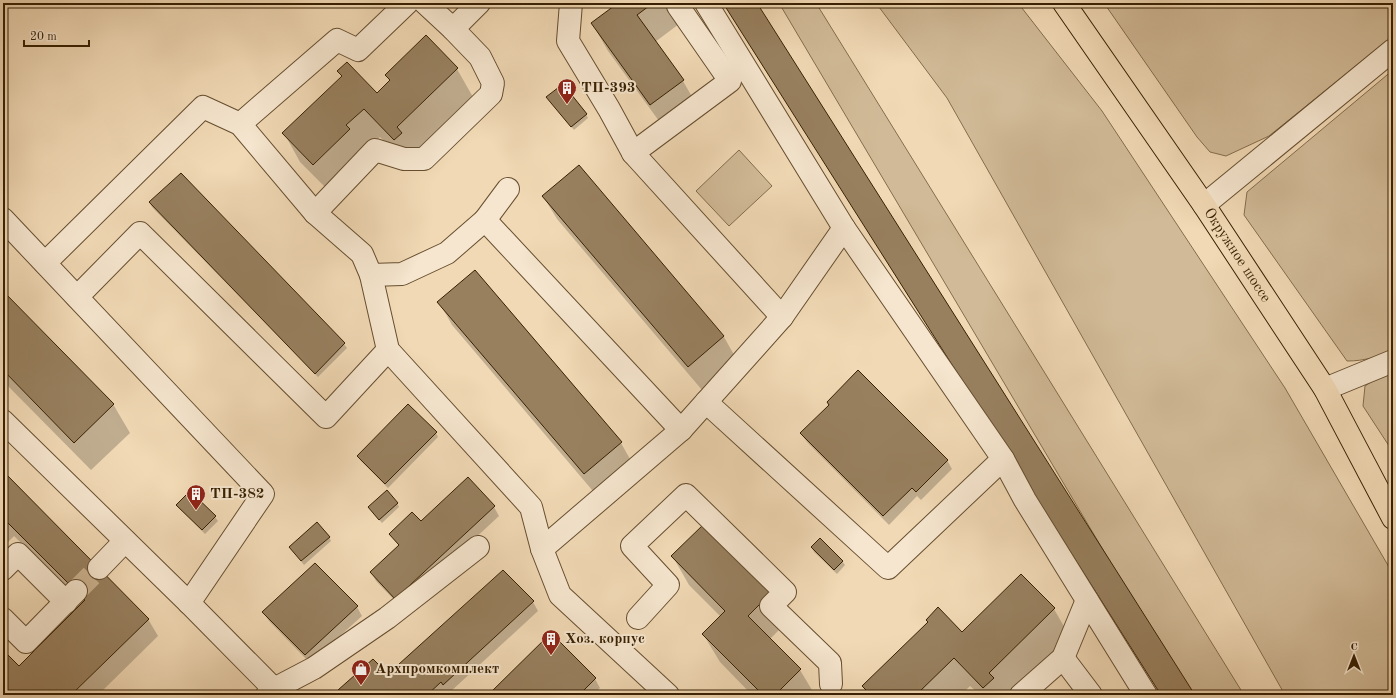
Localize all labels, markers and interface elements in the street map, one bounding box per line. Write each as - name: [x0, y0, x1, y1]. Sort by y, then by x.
- scale bar: [24, 22, 89, 48]
- text: 20 m: [30, 31, 57, 43]
- building icon: ТП-393: [556, 77, 578, 105]
- place label: ТП-393: [581, 81, 636, 96]
- street label: Окружное шоссе: [1201, 205, 1273, 305]
- building icon: ТП-382: [185, 483, 207, 511]
- place label: ТП-382: [210, 487, 265, 502]
- building icon: Хоз. корпус: [540, 628, 562, 656]
- place label: Хоз. корпус: [565, 632, 645, 647]
- north arrow: [1334, 636, 1374, 676]
- text: С: [1350, 642, 1358, 653]
- shop icon: Архпромкомплект: [350, 658, 372, 686]
- place label: Архпромкомплект: [375, 662, 499, 677]

